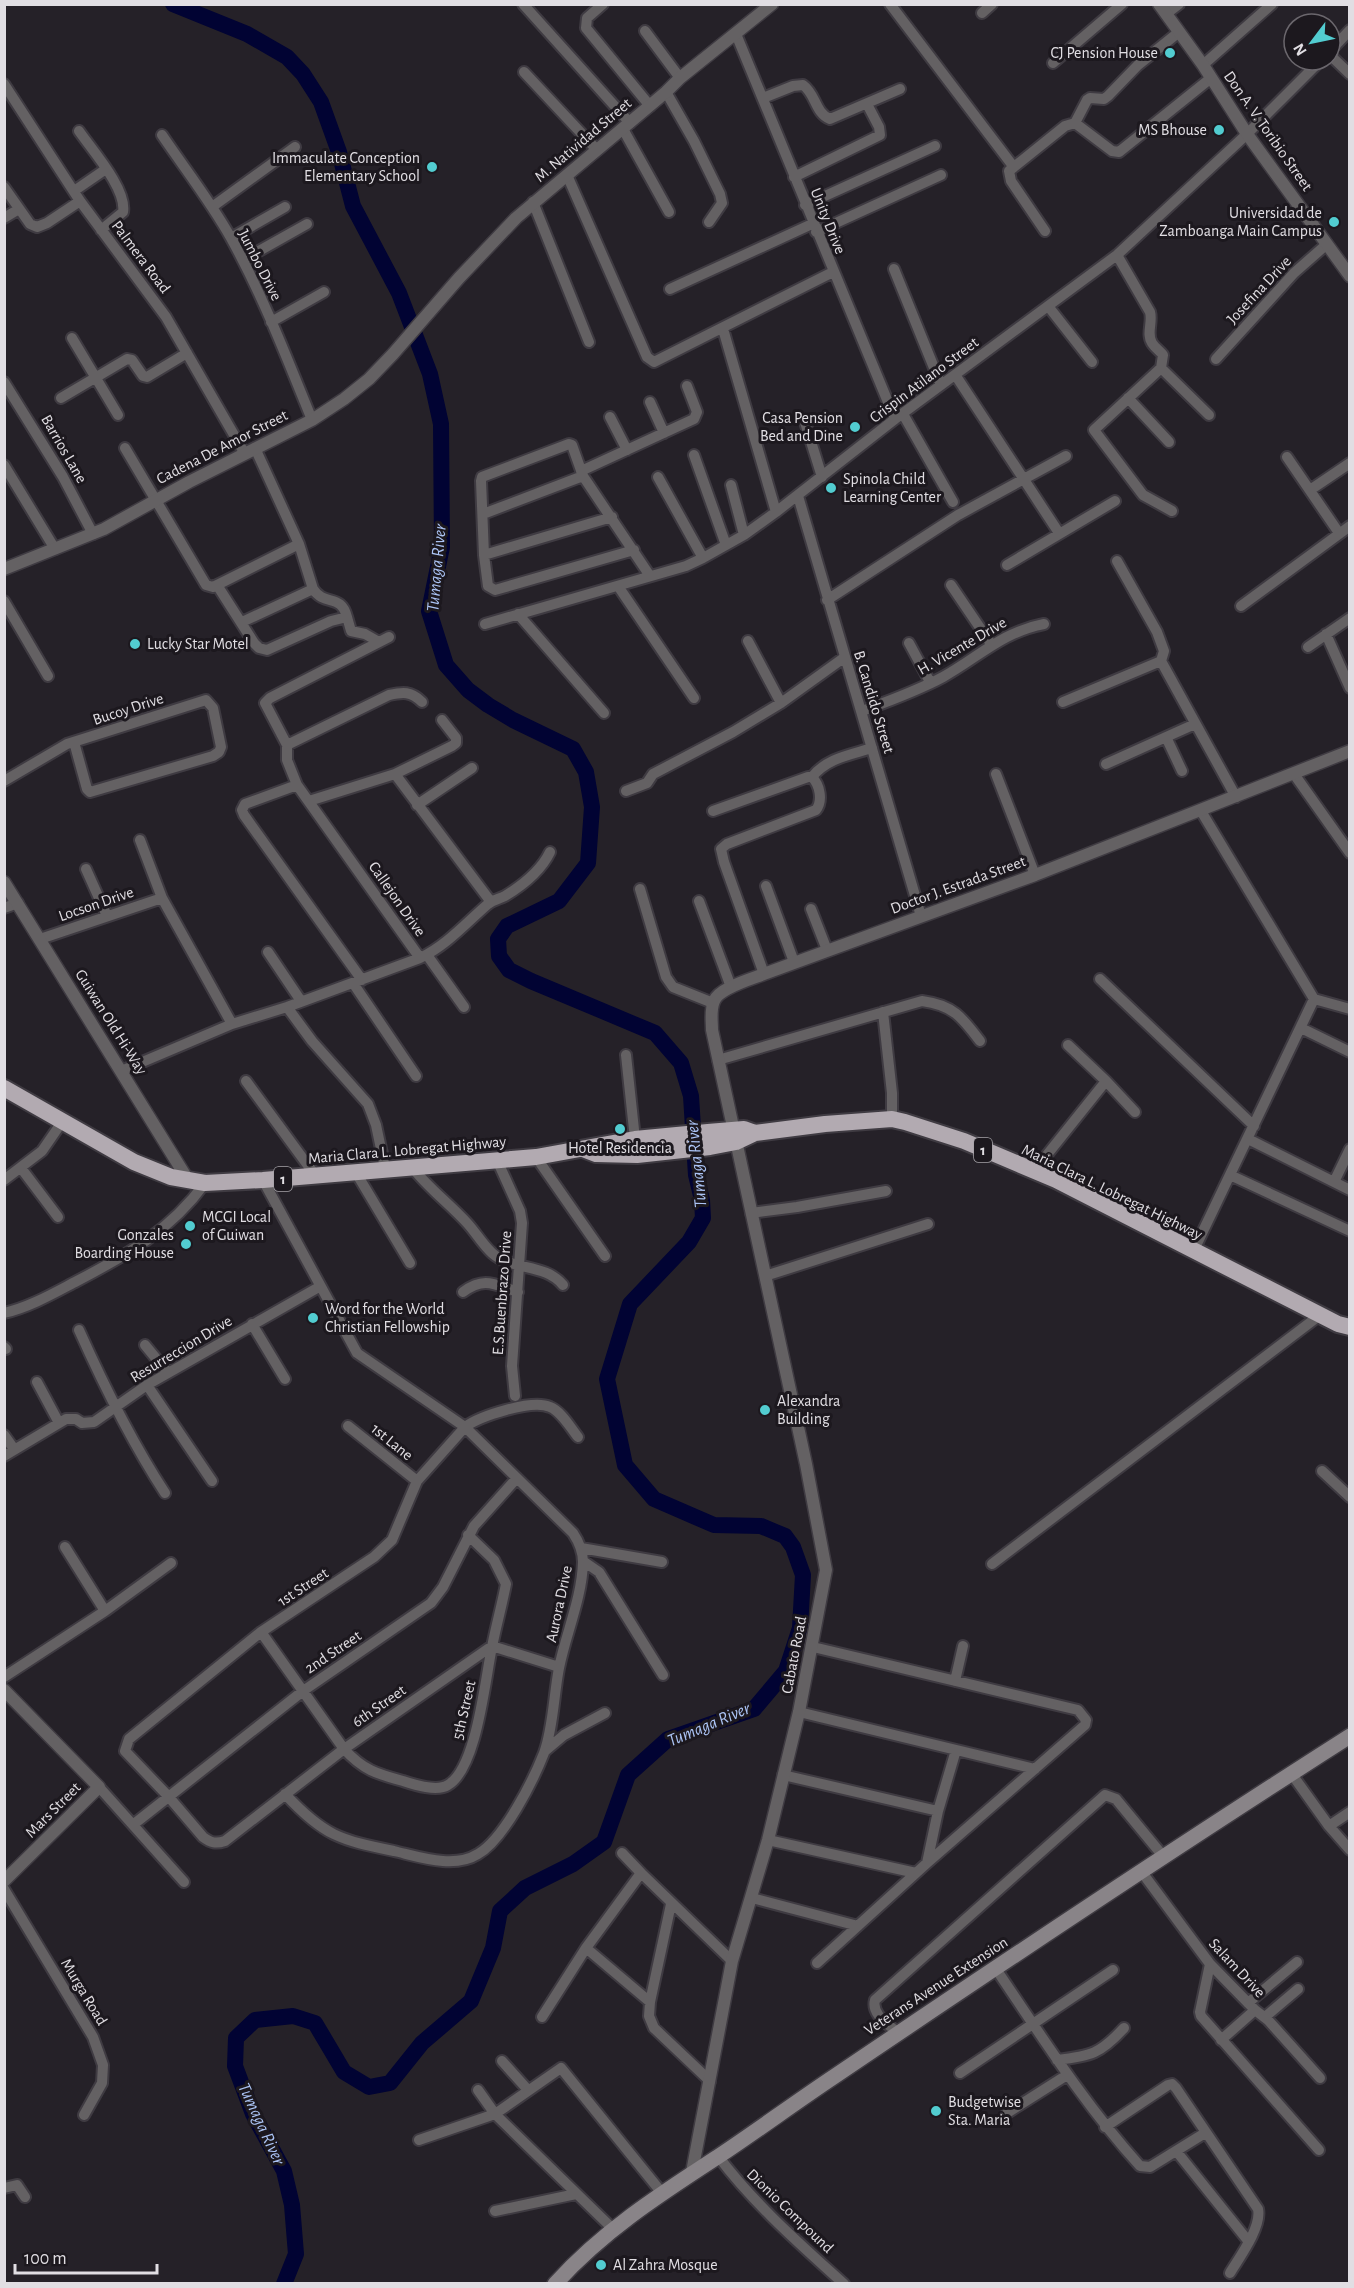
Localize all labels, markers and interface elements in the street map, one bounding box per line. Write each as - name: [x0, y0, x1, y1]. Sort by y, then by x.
- north arrow: [1282, 12, 1342, 72]
- text: N: [1290, 40, 1310, 58]
- place label: CJ Pension House: [1050, 45, 1158, 61]
- marker: CJ Pension House: [1163, 46, 1177, 60]
- street label: Don A. V. Toribio Street: [1221, 68, 1315, 194]
- street label: M. Natividad Street: [532, 95, 634, 185]
- place label: MS Bhouse: [1138, 122, 1207, 138]
- marker: MS Bhouse: [1212, 123, 1226, 137]
- place label: Immaculate Conception Elementary School: [272, 150, 420, 185]
- marker: Immaculate Conception Elementary School: [425, 160, 439, 174]
- street label: Unity Drive: [807, 186, 848, 257]
- place label: Universidad de Zamboanga Main Campus: [1159, 205, 1322, 239]
- marker: Universidad de Zamboanga Main Campus: [1327, 215, 1341, 229]
- street label: Palmera Road: [109, 218, 173, 296]
- street label: Jumbo Drive: [235, 227, 285, 303]
- street label: Josefina Drive: [1224, 253, 1294, 327]
- street label: Crispin Atilano Street: [867, 334, 981, 426]
- street label: Cadena De Amor Street: [154, 407, 290, 487]
- place label: Casa Pension Bed and Dine: [760, 410, 843, 444]
- street label: Barrios Lane: [38, 412, 90, 486]
- marker: Casa Pension Bed and Dine: [848, 420, 862, 434]
- place label: Spinola Child Learning Center: [843, 471, 942, 505]
- marker: Spinola Child Learning Center: [824, 481, 838, 495]
- water label: Tumaga River: [424, 522, 450, 613]
- street label: H. Vicente Drive: [915, 614, 1009, 678]
- place label: Lucky Star Motel: [147, 636, 249, 653]
- marker: Lucky Star Motel: [128, 637, 142, 651]
- street label: B. Candido Street: [851, 649, 897, 755]
- street label: Bucoy Drive: [91, 690, 166, 729]
- street label: Doctor J. Estrada Street: [888, 853, 1028, 917]
- street label: Callejon Drive: [365, 859, 429, 940]
- street label: Locson Drive: [56, 884, 136, 924]
- street label: Guiwan Old Hi-Way: [71, 967, 150, 1078]
- water label: Tumaga River: [683, 1118, 711, 1209]
- marker: Hotel Residencia: [613, 1122, 627, 1136]
- street label: Maria Clara L. Lobregat Highway: [307, 1133, 507, 1168]
- road number: 1: [974, 1138, 992, 1162]
- place label: Hotel Residencia: [568, 1140, 672, 1156]
- street label: Maria Clara L. Lobregat Highway: [1019, 1141, 1205, 1244]
- road number: 1: [274, 1167, 292, 1191]
- place label: MCGI Local of Guiwan: [202, 1209, 271, 1243]
- marker: MCGI Local of Guiwan: [183, 1219, 197, 1233]
- place label: Gonzales Boarding House: [75, 1227, 174, 1261]
- street label: E.S.Buenbrazo Drive: [490, 1230, 514, 1356]
- marker: Gonzales Boarding House: [179, 1237, 193, 1251]
- place label: Word for the World Christian Fellowship: [325, 1301, 450, 1335]
- marker: Word for the World Christian Fellowship: [306, 1311, 320, 1325]
- street label: Resurreccion Drive: [127, 1312, 235, 1386]
- place label: Alexandra Building: [777, 1393, 840, 1427]
- marker: Alexandra Building: [758, 1403, 772, 1417]
- street label: 1st Lane: [368, 1420, 416, 1464]
- street label: Aurora Drive: [543, 1564, 575, 1644]
- street label: 1st Street: [275, 1565, 331, 1609]
- street label: Cabato Road: [779, 1615, 809, 1695]
- street label: 2nd Street: [302, 1627, 364, 1677]
- street label: 5th Street: [449, 1679, 479, 1741]
- street label: 6th Street: [349, 1682, 409, 1730]
- water label: Tumaga River: [665, 1699, 754, 1750]
- street label: Mars Street: [22, 1779, 84, 1841]
- street label: Veterans Avenue Extension: [862, 1934, 1010, 2038]
- street label: Salam Drive: [1206, 1935, 1268, 2001]
- street label: Murga Road: [58, 1956, 110, 2028]
- water label: Tumaga River: [234, 2080, 288, 2169]
- place label: Budgetwise Sta. Maria: [948, 2094, 1021, 2128]
- marker: Budgetwise Sta. Maria: [929, 2104, 943, 2118]
- street label: Dionio Compound: [744, 2166, 836, 2256]
- scale bar: [15, 2237, 158, 2275]
- text: 100 m: [24, 2250, 67, 2268]
- place label: Al Zahra Mosque: [613, 2257, 718, 2273]
- marker: Al Zahra Mosque: [594, 2258, 608, 2272]

